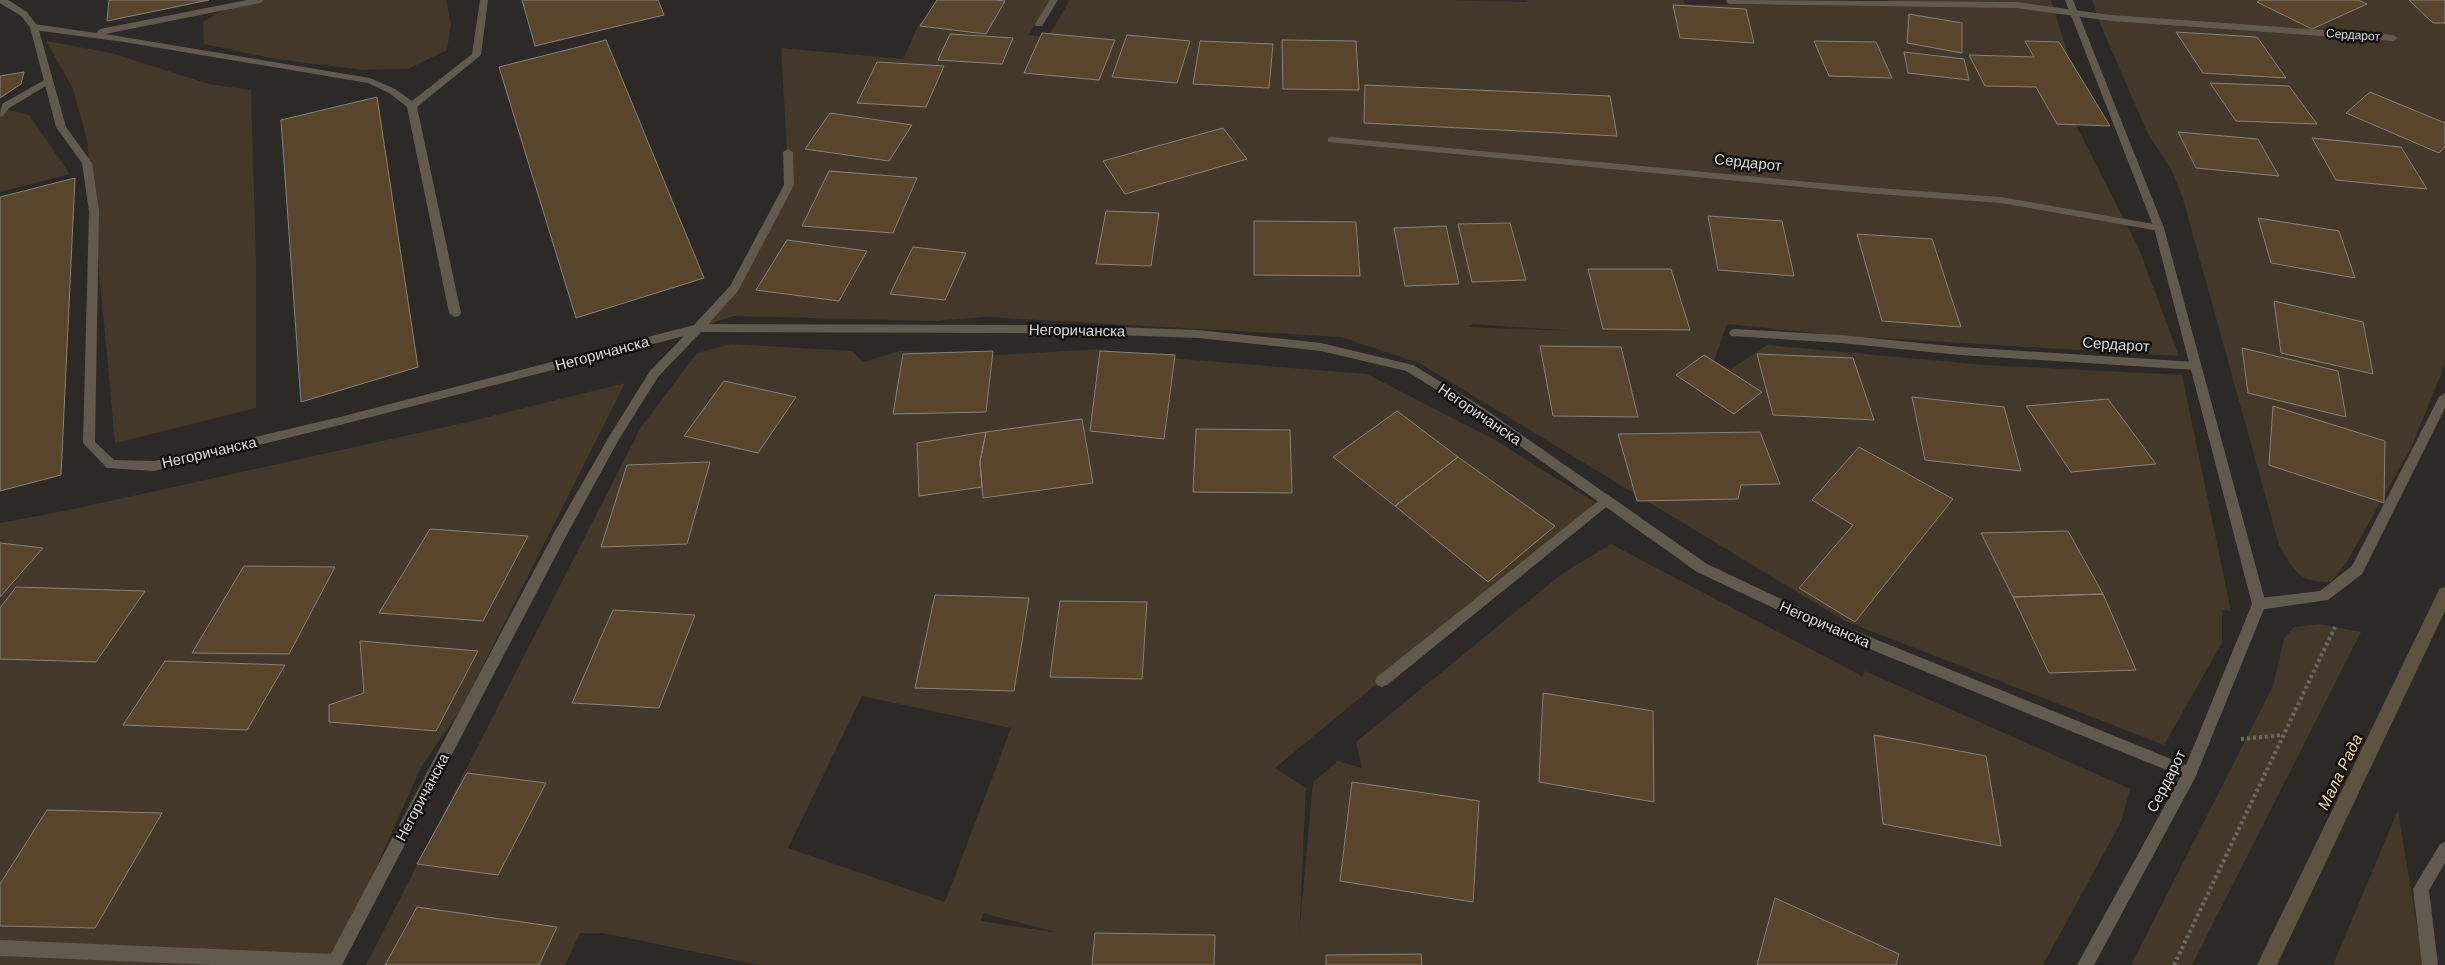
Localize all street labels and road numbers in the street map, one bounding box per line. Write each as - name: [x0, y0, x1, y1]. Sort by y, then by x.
- street label: Сердарот: [2326, 26, 2381, 44]
- street label: Сердарот: [1714, 150, 1783, 174]
- street label: Негоричанска: [1029, 321, 1126, 339]
- street label: Негоричанска: [553, 332, 651, 374]
- street label: Сердарот: [2082, 333, 2150, 355]
- street label: Негоричанска: [1435, 380, 1525, 448]
- street label: Негоричанска: [160, 433, 259, 471]
- street label: Негоричанска: [1777, 597, 1873, 651]
- street label: Сердарот: [2143, 747, 2189, 815]
- street label: Негоричанска: [392, 750, 452, 844]

